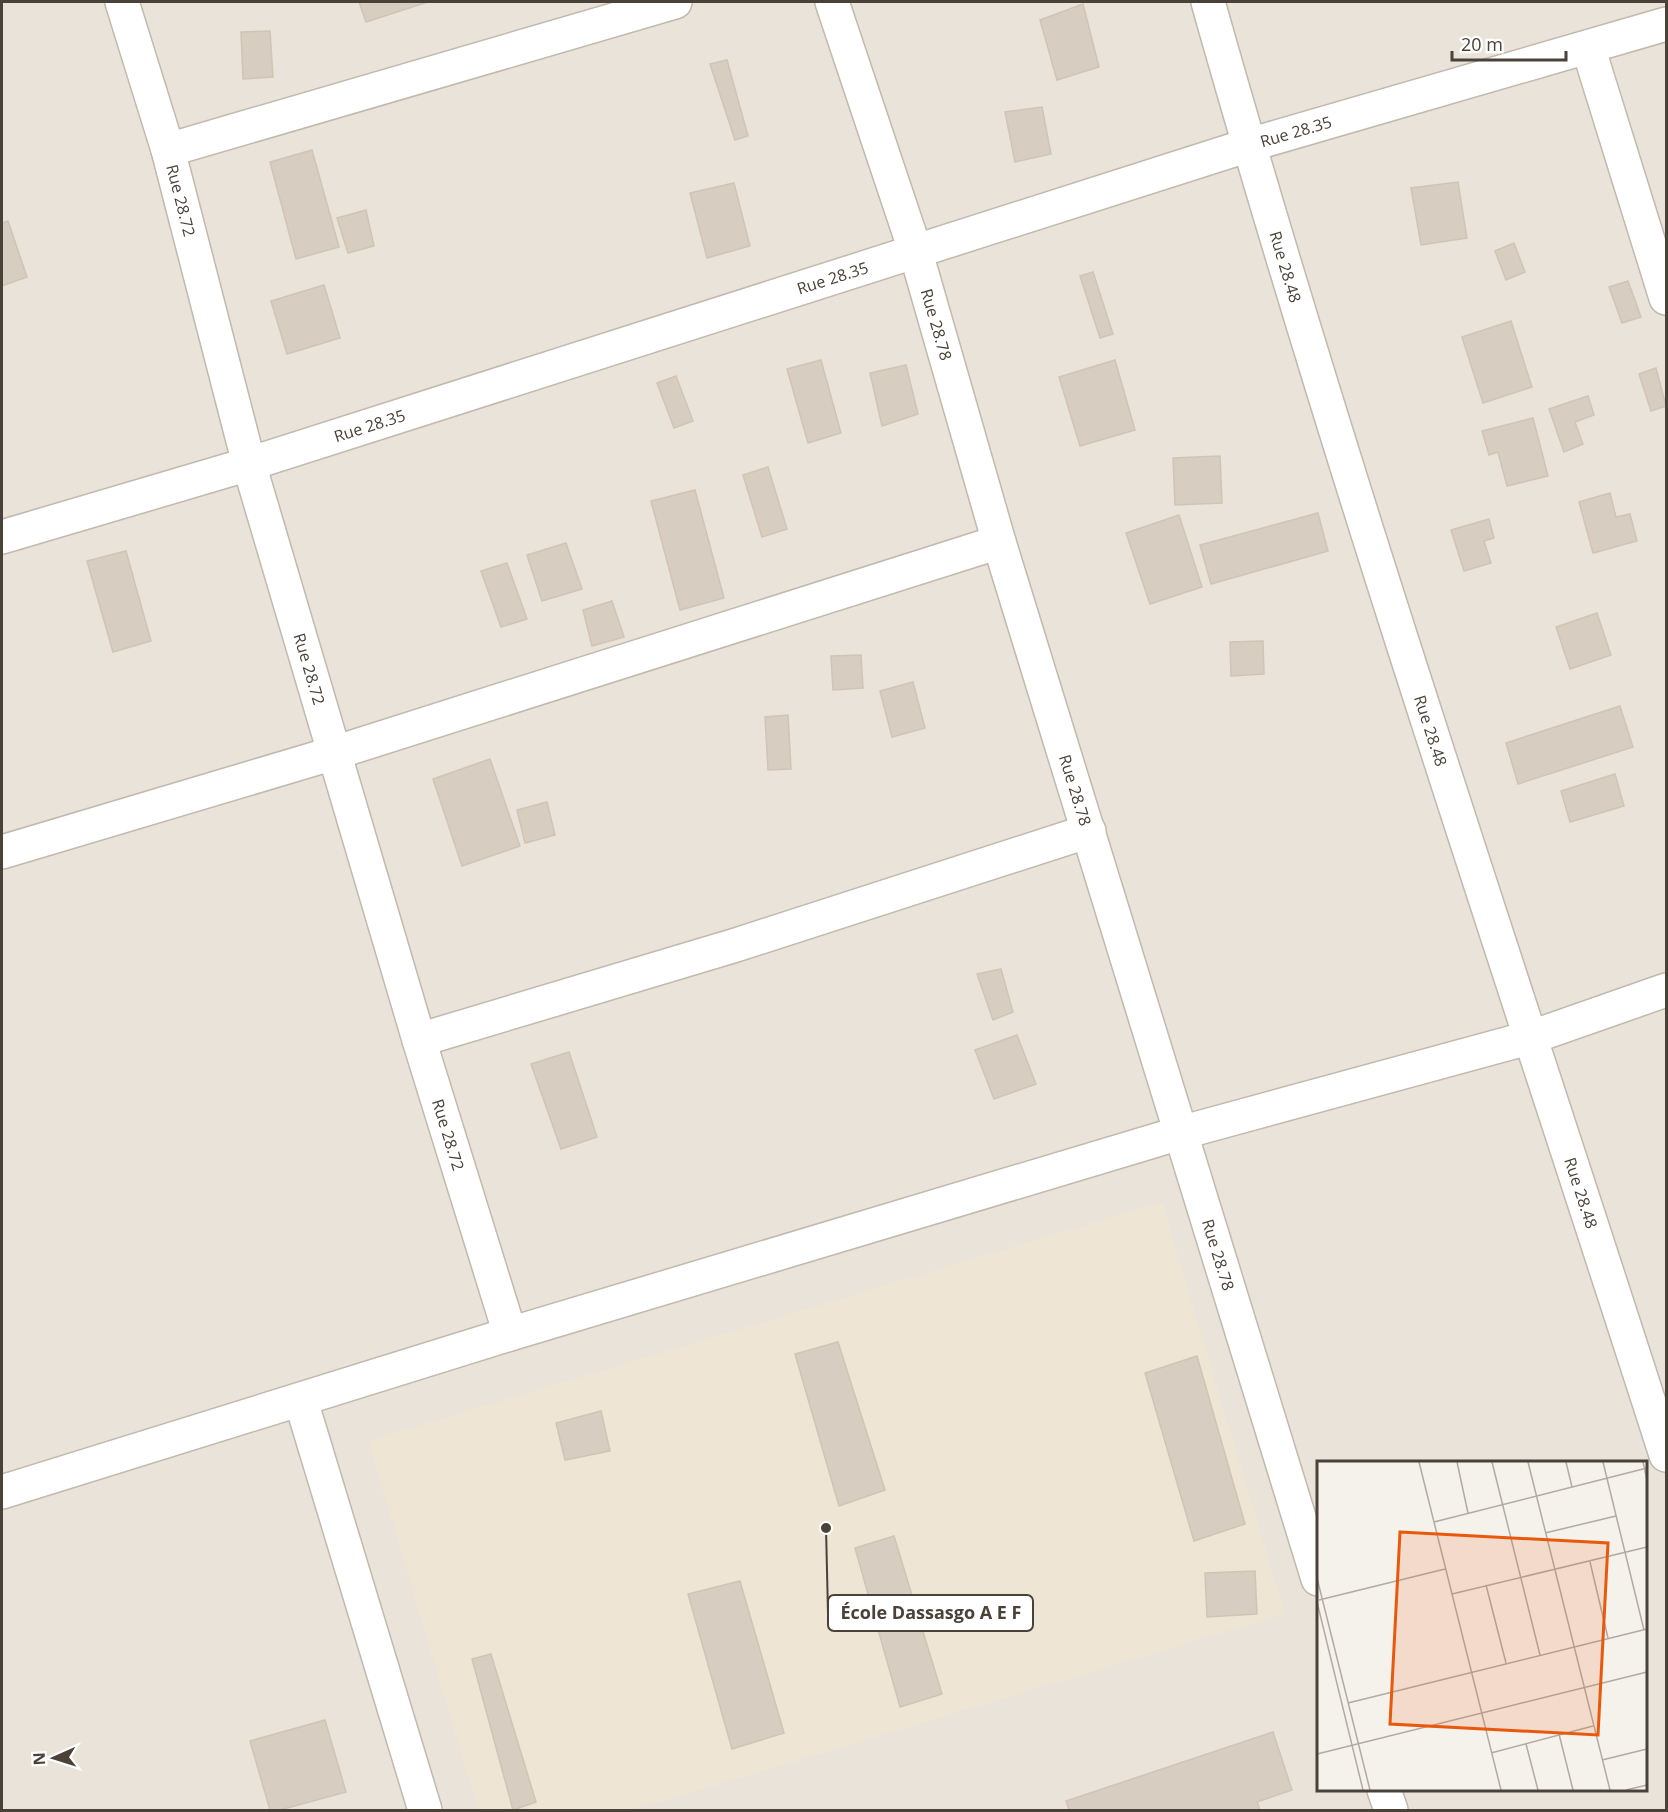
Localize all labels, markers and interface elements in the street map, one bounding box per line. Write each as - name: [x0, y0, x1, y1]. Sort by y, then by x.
- scale bar: [1452, 24, 1566, 62]
- text: 20 m: [1461, 32, 1503, 56]
- street label: Rue 28.35: [1257, 111, 1334, 152]
- street label: Rue 28.72: [161, 162, 201, 239]
- street label: Rue 28.48: [1264, 228, 1307, 305]
- street label: Rue 28.35: [794, 256, 871, 300]
- street label: Rue 28.78: [916, 286, 957, 363]
- street label: Rue 28.35: [331, 404, 408, 447]
- street label: Rue 28.72: [289, 631, 330, 707]
- street label: Rue 28.48: [1409, 692, 1452, 769]
- street label: Rue 28.78: [1054, 752, 1097, 829]
- street label: Rue 28.72: [427, 1096, 470, 1173]
- street label: Rue 28.48: [1559, 1154, 1603, 1231]
- street label: Rue 28.78: [1197, 1216, 1240, 1293]
- inset map: [1317, 1461, 1647, 1791]
- callout: École Dassasgo A E F: [828, 1595, 1033, 1631]
- text: École Dassasgo A E F: [841, 1600, 1021, 1624]
- north arrow: [24, 1728, 84, 1788]
- text: N: [28, 1752, 50, 1766]

